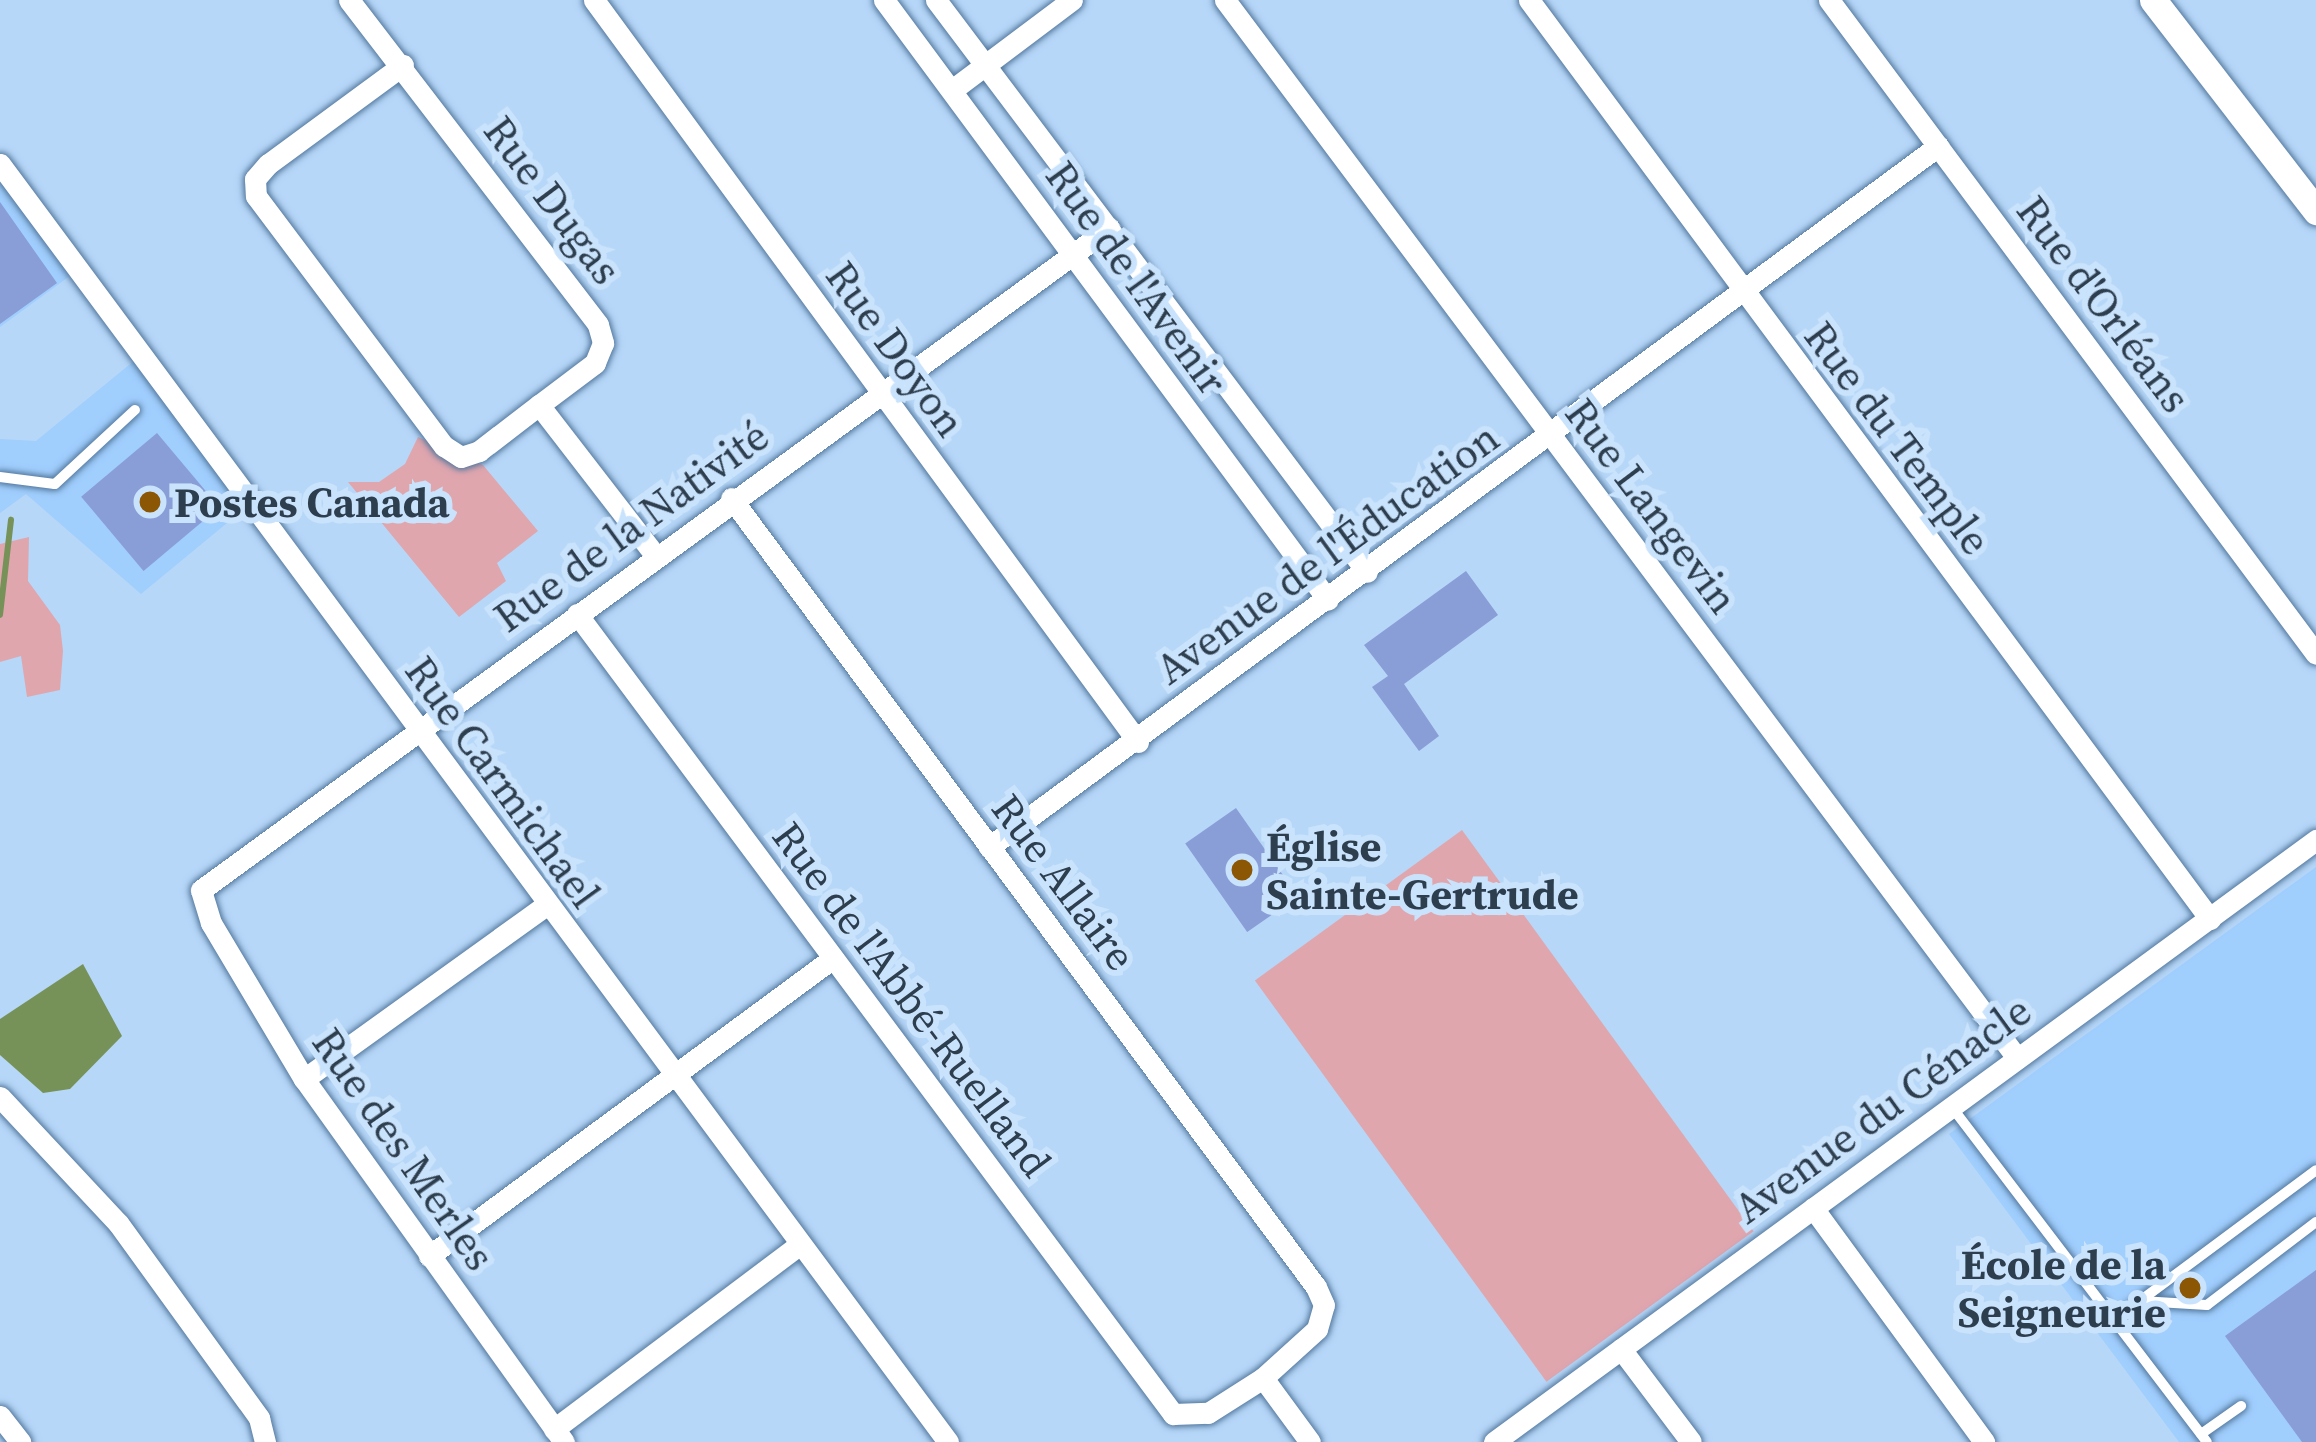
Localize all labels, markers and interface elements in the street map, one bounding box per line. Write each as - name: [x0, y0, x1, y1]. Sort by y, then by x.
- street label: Rue Dugas: [474, 106, 632, 294]
- street label: Rue de l'Avenir: [1036, 152, 1238, 404]
- street label: Rue d'Orléans: [2007, 186, 2201, 422]
- street label: Rue Doyon: [816, 252, 976, 446]
- street label: Rue du Temple: [1794, 311, 2002, 565]
- street label: Rue Langevin: [1555, 389, 1749, 623]
- street label: Rue de la Nativité: [484, 410, 778, 642]
- street label: Avenue de l'Éducation: [1146, 412, 1508, 694]
- place label: Postes Canada: [174, 477, 450, 527]
- marker: Postes Canada: [137, 489, 163, 515]
- street label: Rue Carmichael: [395, 647, 611, 917]
- street label: Rue Allaire: [981, 784, 1147, 980]
- street label: Rue de l'Abbé-Ruelland: [762, 812, 1062, 1186]
- place label: Église Sainte-Gertrude: [1266, 821, 1579, 920]
- marker: Église Sainte-Gertrude: [1229, 857, 1255, 883]
- street label: Avenue du Cénacle: [1724, 985, 2040, 1233]
- street label: Rue des Merles: [302, 1018, 506, 1280]
- place label: École de la Seigneurie: [1957, 1239, 2166, 1338]
- marker: École de la Seigneurie: [2177, 1275, 2203, 1301]

